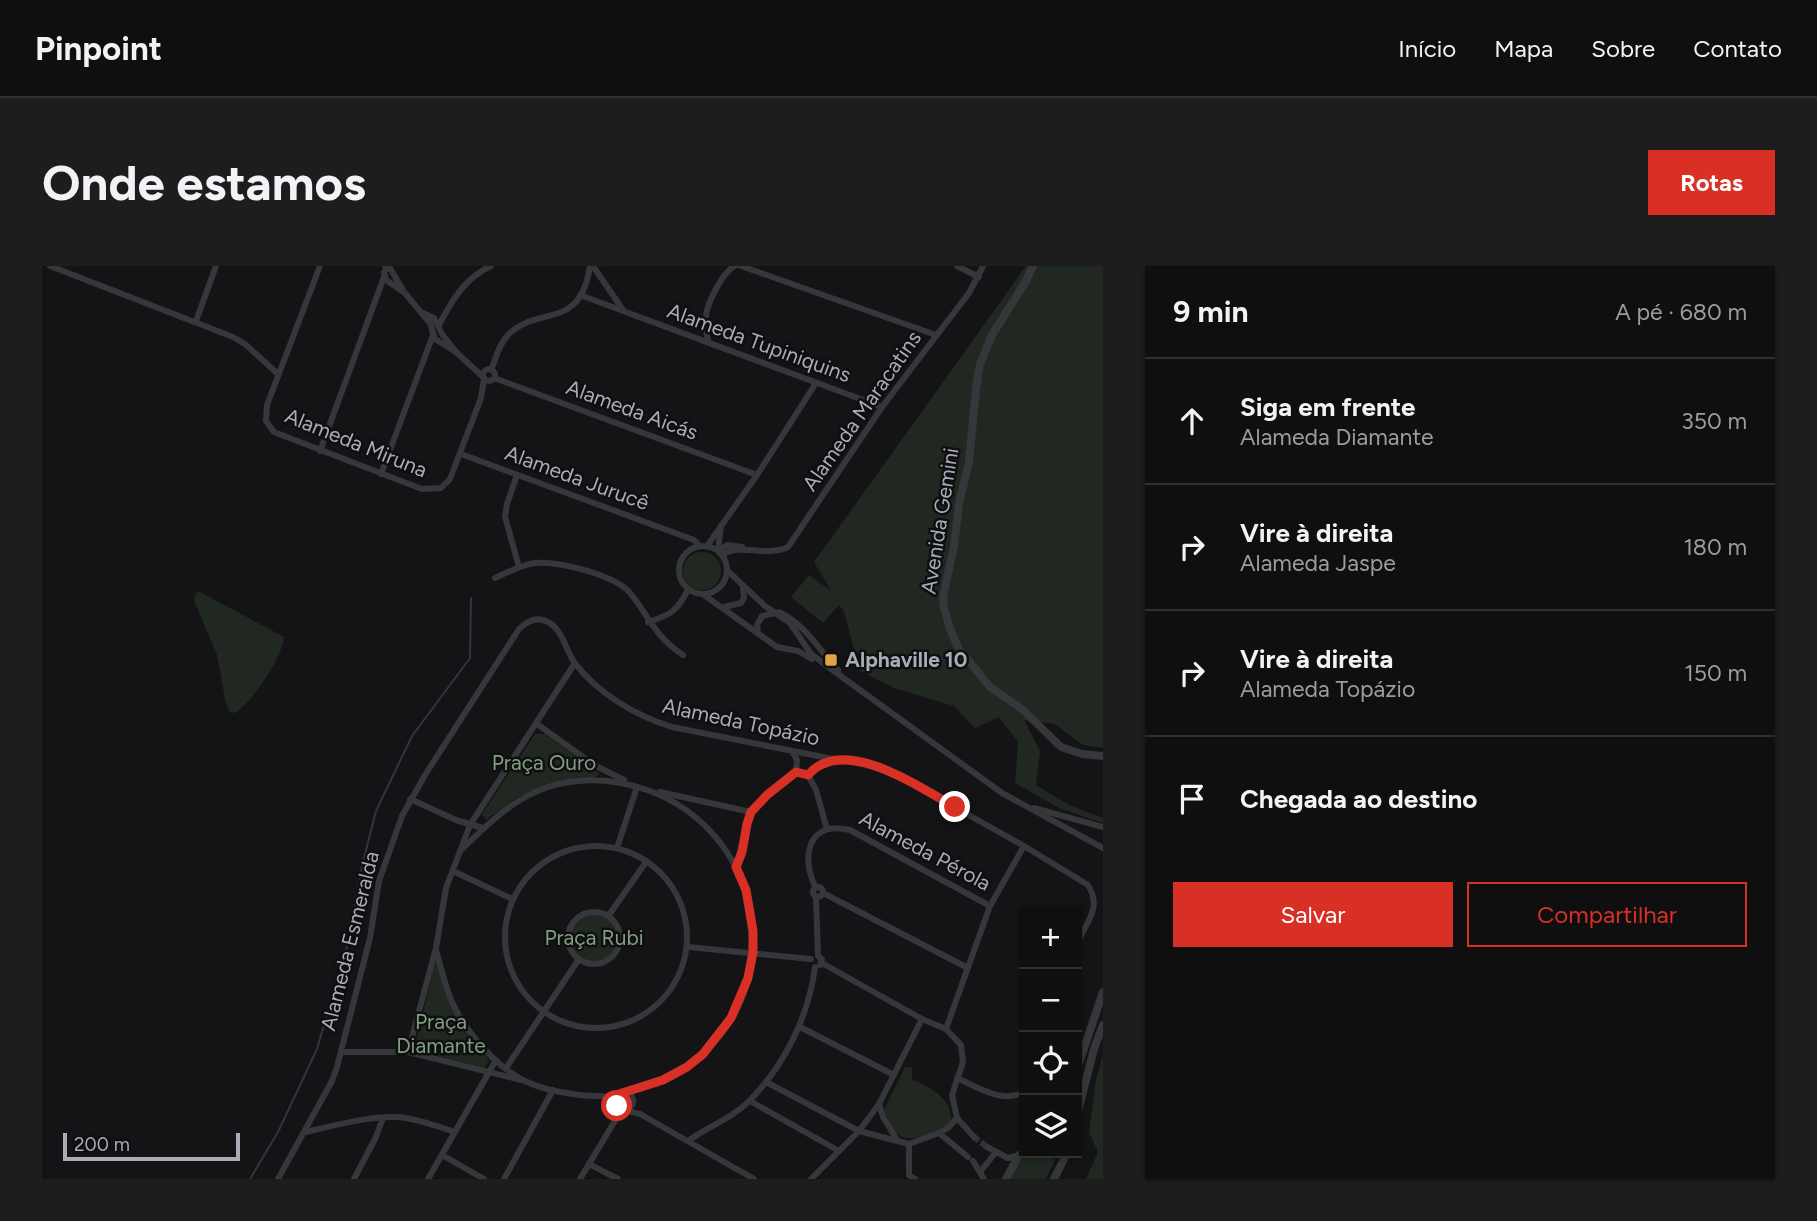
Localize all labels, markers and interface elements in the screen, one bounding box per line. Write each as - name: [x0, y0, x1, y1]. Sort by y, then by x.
- text: Pinpoint: [35, 29, 162, 68]
- text: Início: [1398, 34, 1456, 63]
- text: Mapa: [1494, 34, 1553, 63]
- text: Sobre: [1591, 34, 1655, 63]
- text: Contato: [1693, 34, 1782, 63]
- button: Rotas: [1648, 150, 1775, 215]
- text: Onde estamos: [42, 153, 366, 212]
- text: 9 min: [1173, 293, 1249, 330]
- street label: Alameda Tupiniquins: [664, 298, 854, 387]
- text: A pé · 680 m: [1615, 298, 1747, 326]
- street label: Alameda Maracatins: [797, 326, 926, 496]
- street label: Alameda Aicás: [563, 374, 701, 445]
- text: Siga em frente: [1240, 391, 1415, 423]
- icon: ahead: [1173, 402, 1211, 440]
- street label: Alameda Miruna: [282, 403, 431, 482]
- text: 350 m: [1681, 407, 1747, 435]
- text: Alameda Diamante: [1240, 423, 1434, 451]
- street label: Alameda Jurucê: [502, 440, 653, 515]
- street label: Avenida Gemini: [916, 446, 963, 596]
- text: Vire à direita: [1240, 517, 1393, 549]
- icon: right: [1173, 528, 1211, 566]
- text: 180 m: [1683, 533, 1747, 561]
- text: Alameda Jaspe: [1240, 549, 1396, 577]
- text: Vire à direita: [1240, 643, 1393, 675]
- place label: Alphaville 10: [845, 647, 967, 672]
- marker: Alphaville 10: [823, 652, 839, 668]
- icon: right: [1173, 654, 1211, 692]
- text: 150 m: [1684, 659, 1747, 687]
- text: Alameda Topázio: [1240, 675, 1415, 703]
- street label: Alameda Topázio: [660, 693, 822, 750]
- park label: Praça Ouro: [492, 750, 596, 775]
- icon: arrive: [1173, 780, 1211, 818]
- text: Chegada ao destino: [1240, 783, 1477, 815]
- route end: [939, 791, 970, 822]
- street label: Alameda Pérola: [855, 805, 995, 896]
- street label: Alameda Esmeralda: [315, 849, 384, 1033]
- button: Salvar: [1173, 882, 1453, 947]
- button: Compartilhar: [1467, 882, 1747, 947]
- map controls: [1019, 906, 1082, 1158]
- button: +: [1019, 906, 1082, 969]
- park label: Praça Rubi: [544, 925, 644, 950]
- button: −: [1019, 969, 1082, 1032]
- park label: Praça Diamante: [396, 1009, 486, 1058]
- button: locate: [1019, 1032, 1082, 1095]
- route start: [601, 1090, 632, 1121]
- button: layers: [1019, 1095, 1082, 1158]
- scale bar: [63, 1130, 240, 1162]
- text: 200 m: [74, 1133, 130, 1156]

